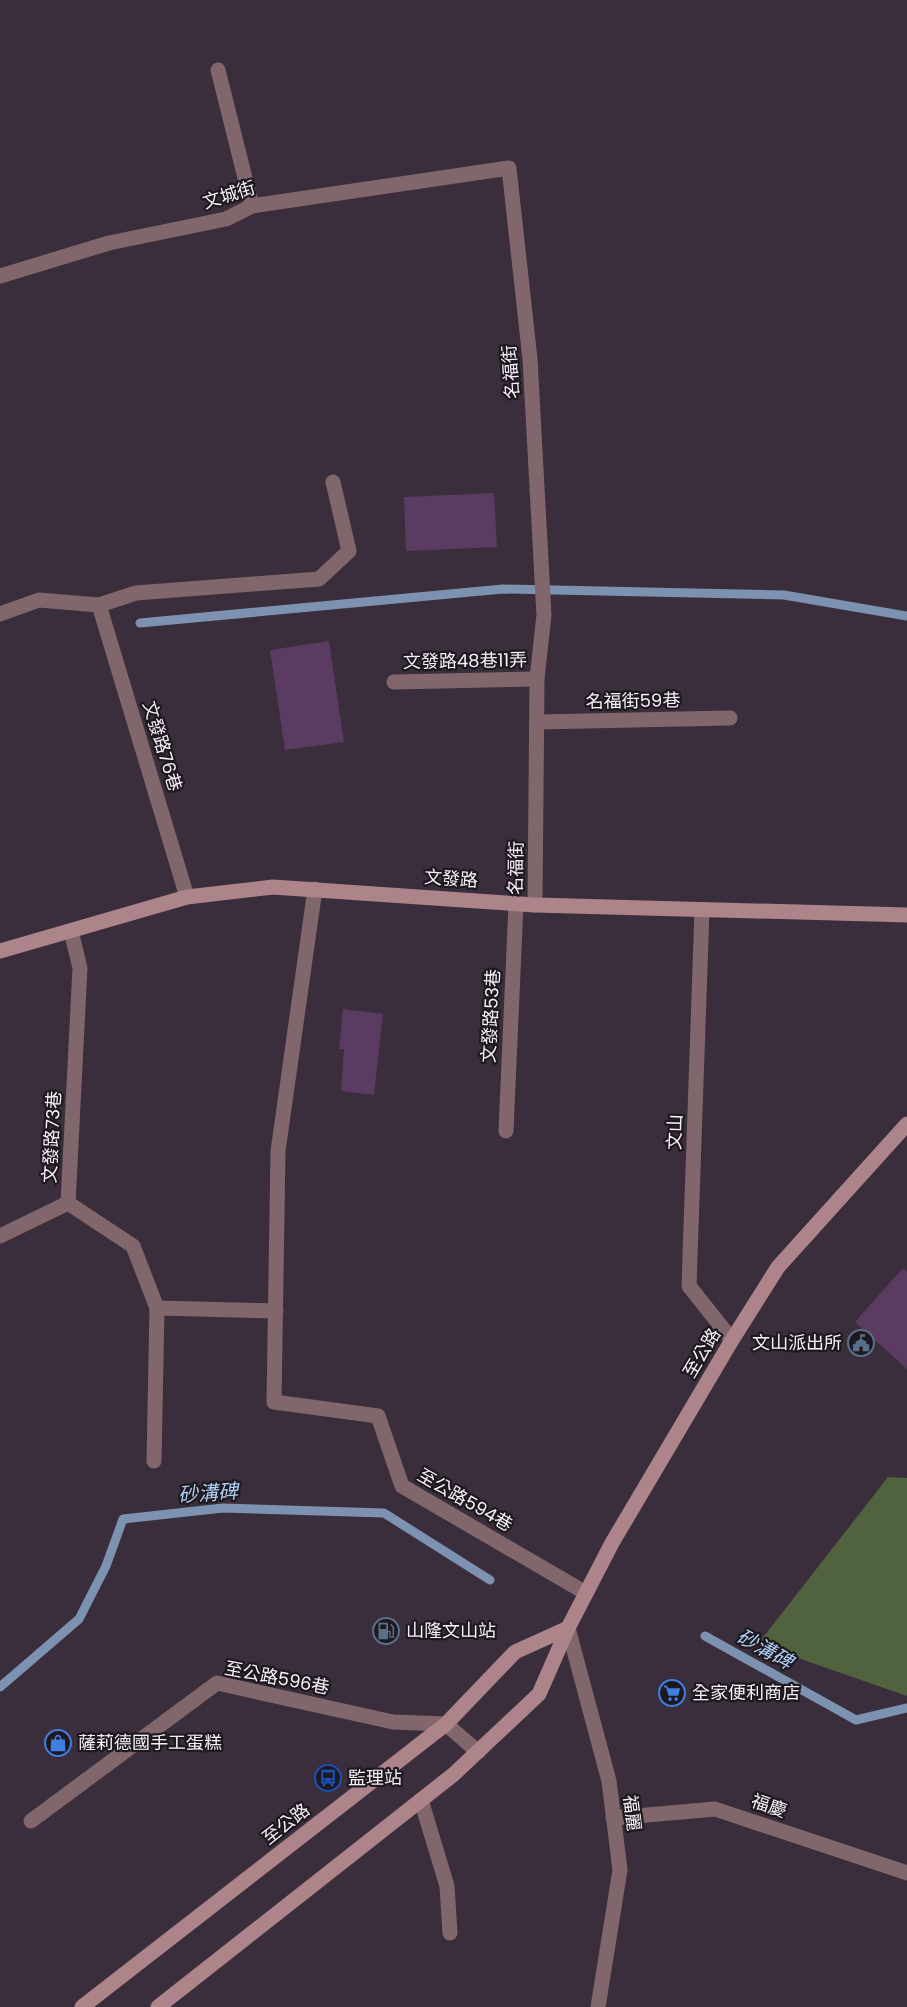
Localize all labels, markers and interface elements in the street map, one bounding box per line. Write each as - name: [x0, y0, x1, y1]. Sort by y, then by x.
- street label: 文城街: [199, 175, 258, 214]
- street label: 名福街: [496, 344, 525, 400]
- street label: 文發路48巷11弄: [403, 647, 527, 674]
- street label: 名福街59巷: [585, 687, 681, 714]
- street label: 文發路76巷: [137, 698, 188, 794]
- street label: 名福街: [503, 841, 528, 895]
- street label: 文發路: [423, 864, 479, 893]
- street label: 文發路53巷: [476, 968, 505, 1064]
- street label: 文發路73巷: [37, 1090, 66, 1184]
- street label: 文山: [661, 1114, 688, 1150]
- street label: 至公路: [677, 1323, 726, 1382]
- public building icon: 文山派出所: [846, 1328, 876, 1358]
- place label: 文山派出所: [752, 1330, 842, 1355]
- street label: 至公路594巷: [413, 1462, 517, 1537]
- water label: 砂溝碑: [177, 1477, 242, 1509]
- fuel station icon: 山隆文山站: [371, 1616, 401, 1646]
- place label: 山隆文山站: [406, 1618, 496, 1643]
- water label: 砂溝碑: [732, 1622, 801, 1677]
- street label: 至公路596巷: [223, 1655, 332, 1700]
- supermarket icon: 全家便利商店: [657, 1678, 687, 1708]
- place label: 全家便利商店: [692, 1680, 800, 1705]
- shop icon: 薩莉德國手工蛋糕: [43, 1728, 73, 1758]
- place label: 薩莉德國手工蛋糕: [78, 1730, 222, 1755]
- bus stop icon: 監理站: [313, 1763, 343, 1793]
- place label: 監理站: [348, 1765, 402, 1790]
- street label: 福慶: [748, 1788, 790, 1823]
- street label: 福麗: [618, 1794, 647, 1832]
- street label: 至公路: [257, 1797, 315, 1850]

